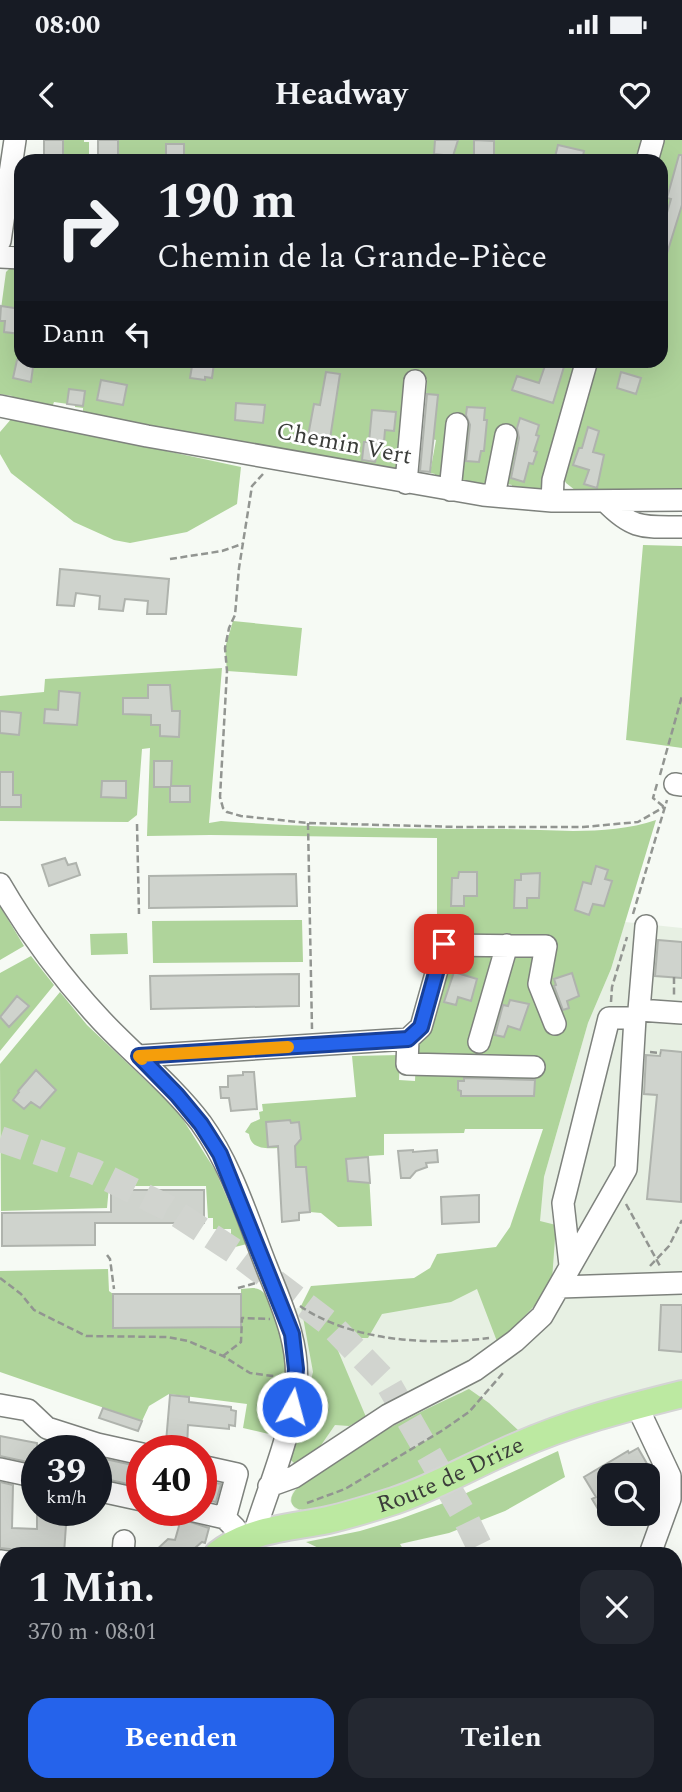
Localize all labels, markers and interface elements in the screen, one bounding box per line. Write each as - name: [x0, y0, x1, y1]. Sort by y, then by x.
- text: 08:00: [35, 5, 100, 45]
- text: Headway: [275, 70, 407, 119]
- icon: back: [28, 76, 66, 114]
- icon: heart: [616, 76, 654, 114]
- text: 190 m: [157, 165, 296, 240]
- icon: right: [42, 182, 133, 273]
- text: Chemin de la Grande-Pièce: [157, 233, 547, 282]
- text: Dann: [42, 314, 105, 354]
- icon: left: [119, 315, 157, 353]
- street label: Chemin Vert: [273, 413, 415, 475]
- pin: [414, 914, 474, 974]
- icon: arrive: [425, 925, 463, 963]
- position arrow: [255, 1370, 329, 1444]
- street label: Route de Drize: [372, 1427, 530, 1523]
- speed limit sign: 40: [126, 1435, 217, 1526]
- text: 39: [47, 1445, 86, 1498]
- map controls: [597, 1463, 660, 1526]
- button: search: [597, 1463, 660, 1526]
- text: km/h: [46, 1484, 87, 1511]
- text: 1 Min.: [28, 1557, 155, 1620]
- button: close: [580, 1570, 654, 1644]
- text: 370 m · 08:01: [28, 1615, 157, 1650]
- button: Beenden: [28, 1698, 334, 1778]
- button: Teilen: [348, 1698, 654, 1778]

